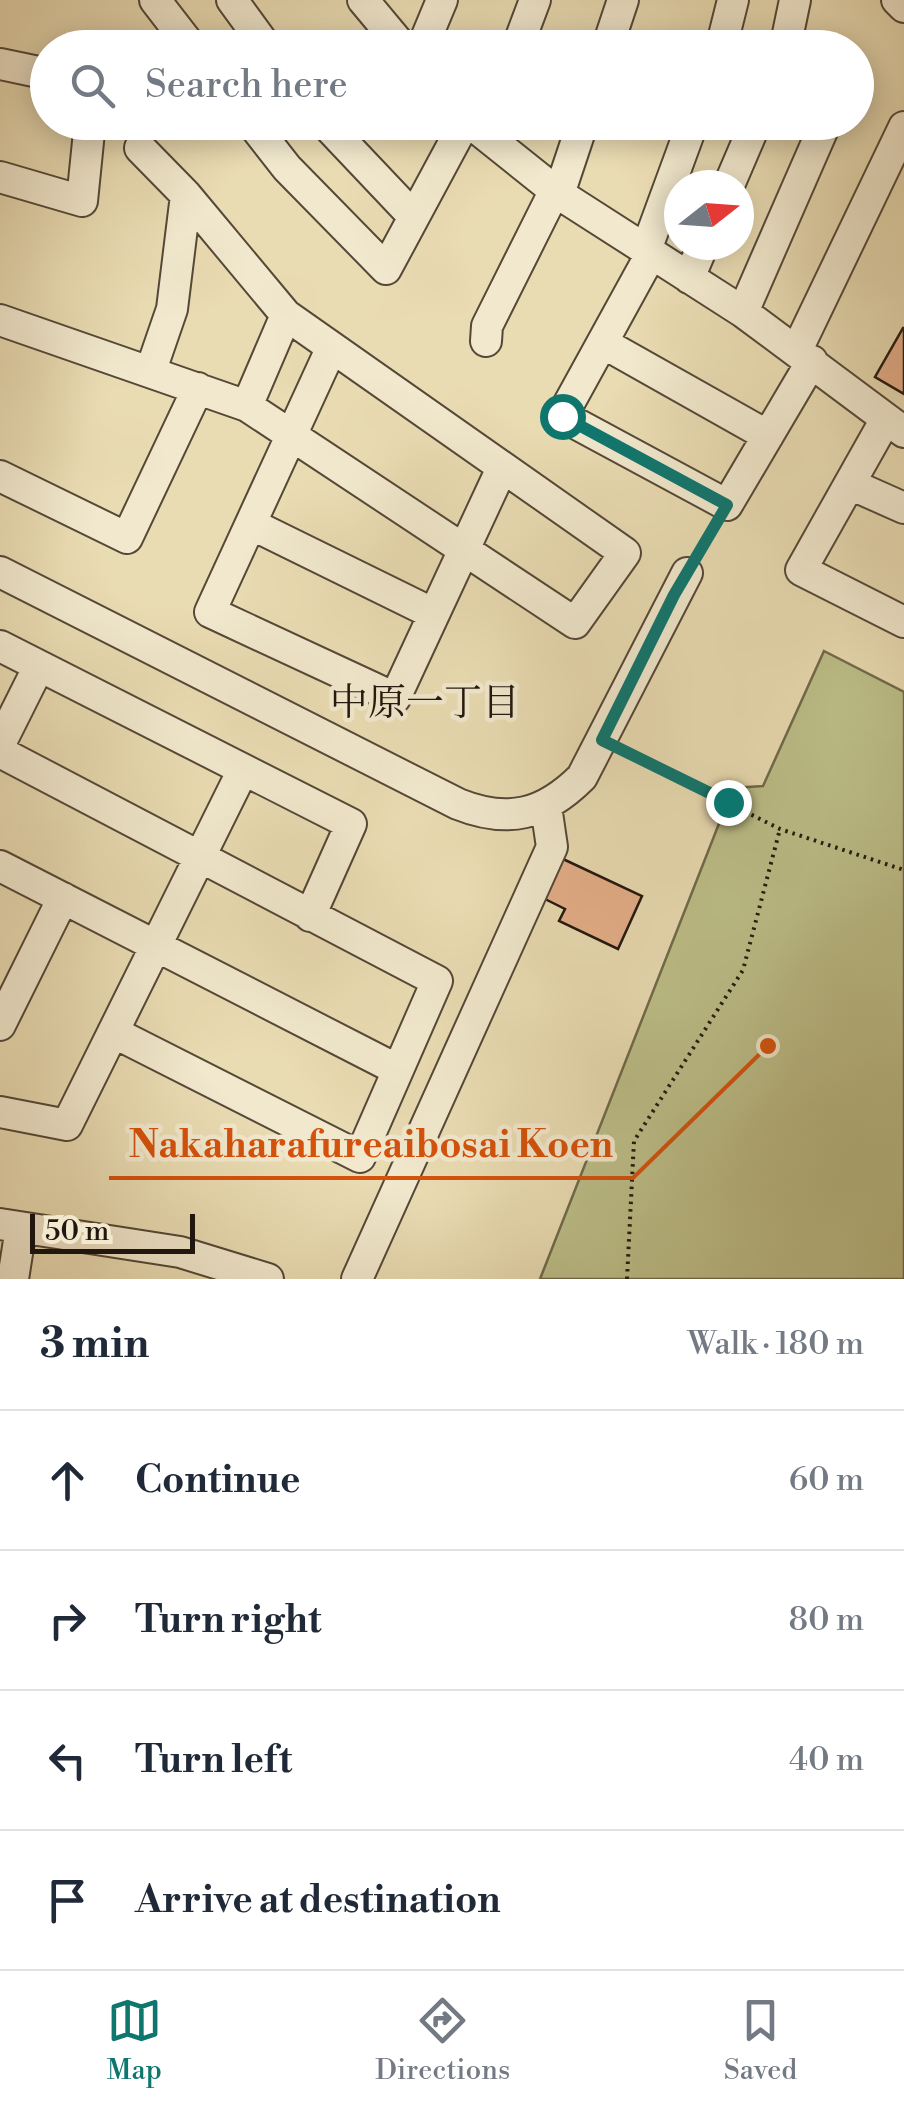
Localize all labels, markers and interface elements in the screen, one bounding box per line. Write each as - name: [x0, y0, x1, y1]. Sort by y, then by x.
- search box: [30, 30, 874, 140]
- icon: search: [65, 58, 120, 113]
- text: Search here: [145, 62, 348, 109]
- north arrow: [664, 170, 754, 260]
- route start: [540, 394, 586, 440]
- district label: 中原一丁目: [330, 680, 520, 727]
- route end: [706, 780, 752, 826]
- callout: Nakaharafureaibosai Koen: [109, 1110, 633, 1178]
- text: Nakaharafureaibosai Koen: [129, 1122, 613, 1169]
- scale bar: [30, 1209, 195, 1254]
- text: 50 m: [45, 1214, 109, 1249]
- text: 3 min: [40, 1318, 149, 1371]
- text: Walk · 180 m: [688, 1324, 864, 1364]
- icon: ahead: [40, 1453, 95, 1508]
- text: Continue: [135, 1457, 300, 1504]
- text: 60 m: [789, 1460, 864, 1500]
- icon: right: [40, 1593, 95, 1648]
- text: Turn right: [135, 1597, 321, 1644]
- text: 80 m: [789, 1600, 864, 1640]
- icon: left: [40, 1733, 95, 1788]
- text: Turn left: [135, 1737, 292, 1784]
- text: 40 m: [789, 1740, 864, 1780]
- icon: arrive: [40, 1873, 95, 1928]
- text: Arrive at destination: [135, 1877, 501, 1924]
- tab: Map: [107, 1993, 162, 2088]
- tab: Directions: [375, 1993, 510, 2088]
- tab: Saved: [724, 1993, 797, 2088]

